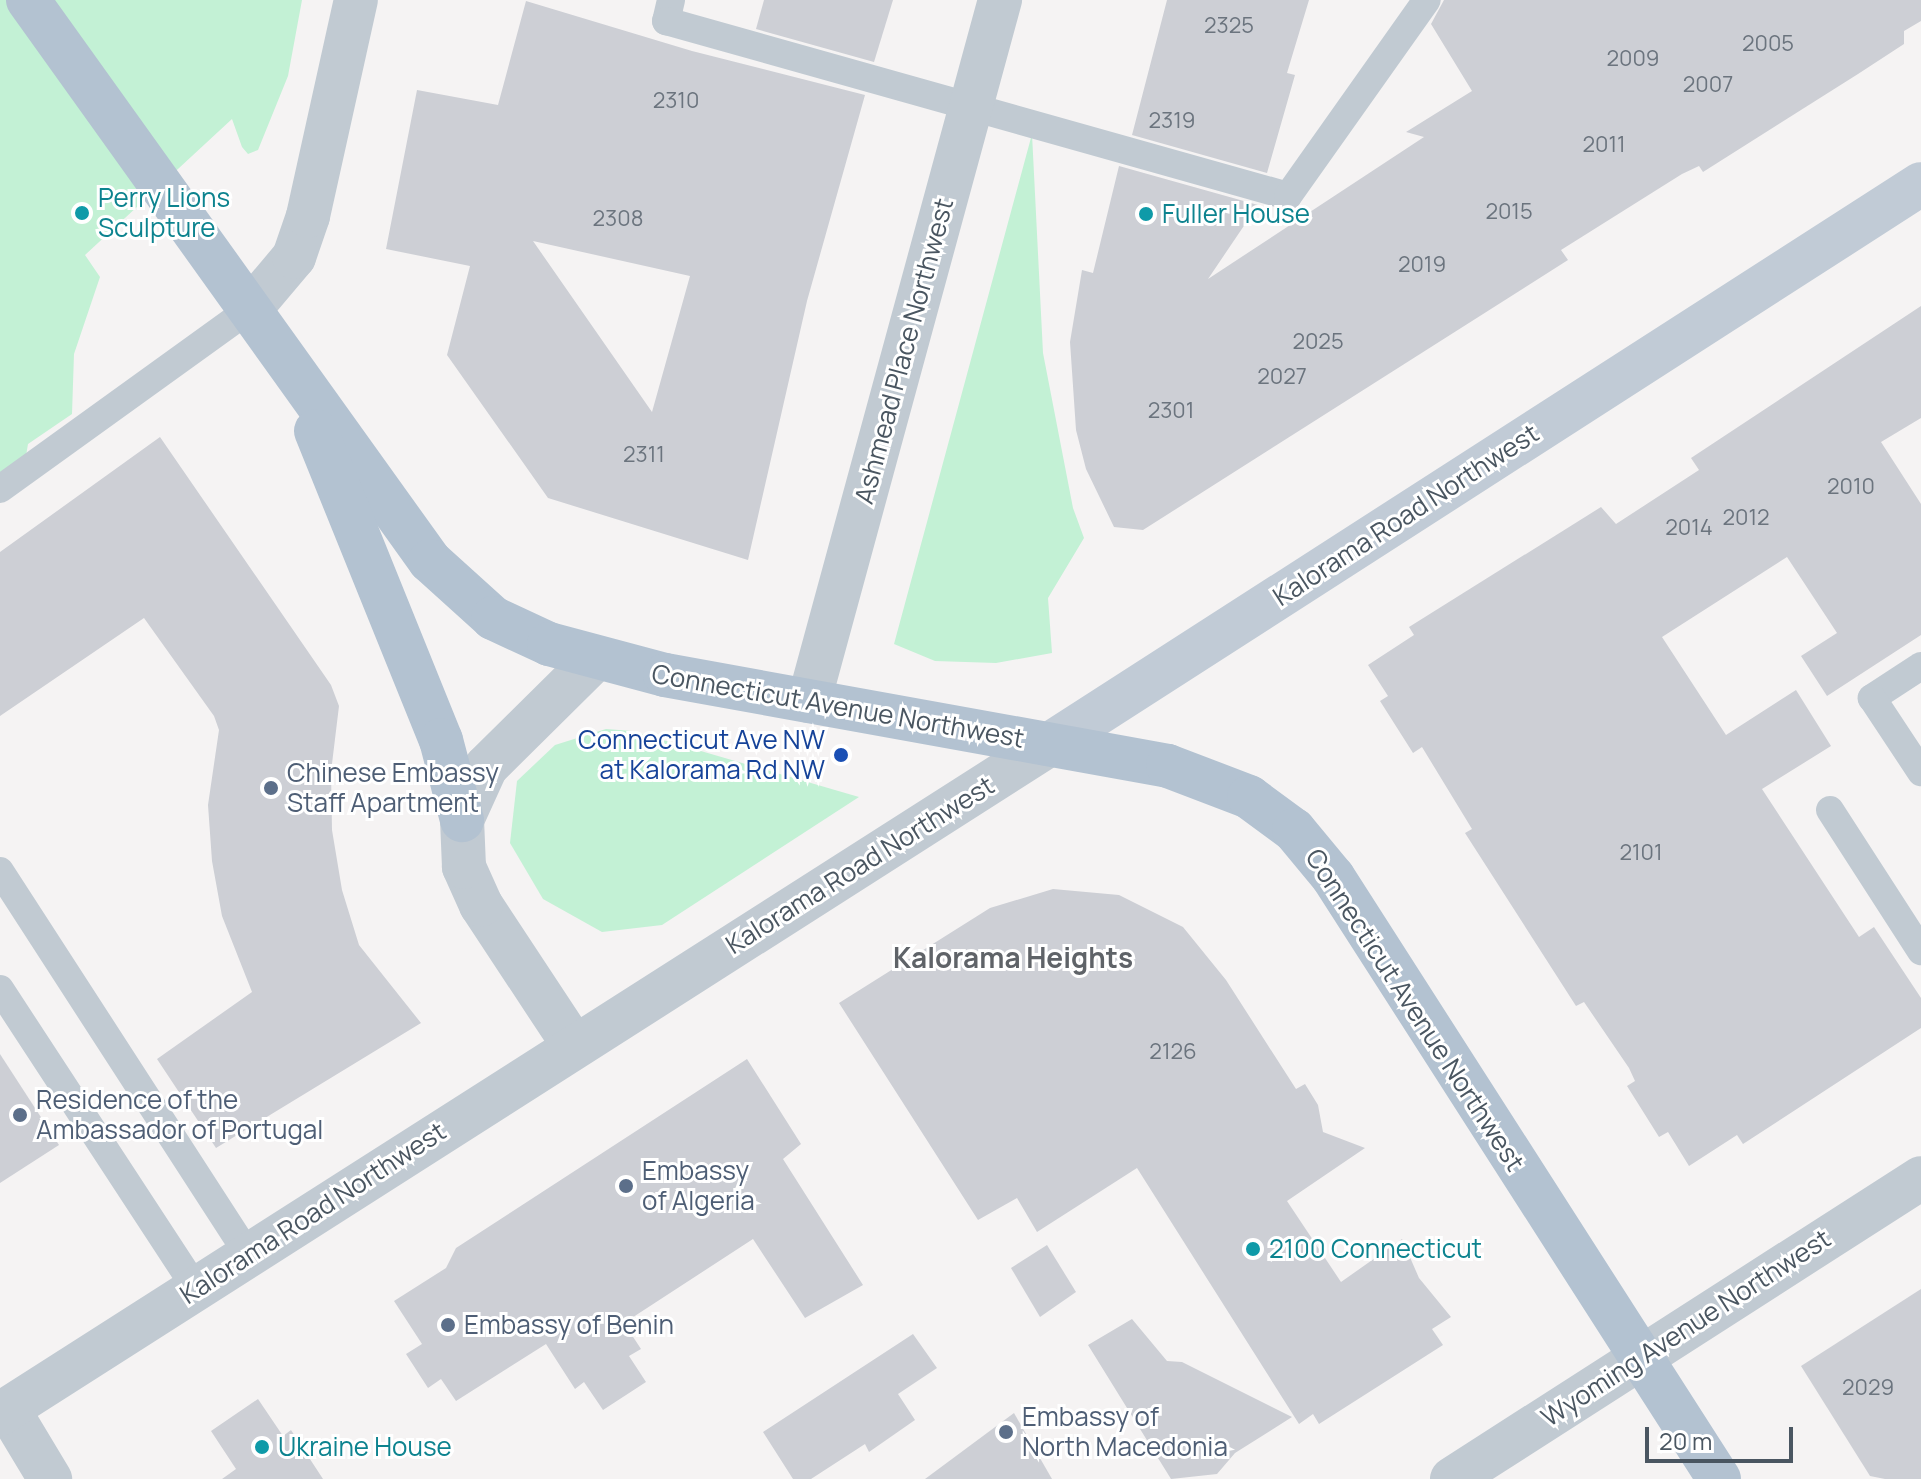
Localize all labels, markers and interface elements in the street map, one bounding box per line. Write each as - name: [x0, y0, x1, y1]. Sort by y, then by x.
- house number: 2325: [1204, 13, 1254, 39]
- house number: 2005: [1742, 31, 1794, 57]
- house number: 2009: [1606, 46, 1660, 72]
- house number: 2007: [1683, 72, 1733, 98]
- house number: 2310: [653, 88, 699, 114]
- house number: 2319: [1149, 108, 1195, 134]
- house number: 2011: [1582, 132, 1626, 158]
- place label: Perry Lions Sculpture: [98, 182, 230, 244]
- street label: Ashmead Place Northwest: [848, 195, 960, 507]
- place label: Fuller House: [1162, 198, 1310, 230]
- house number: 2015: [1485, 199, 1533, 225]
- marker: Perry Lions Sculpture: [73, 204, 91, 222]
- marker: Fuller House: [1137, 205, 1155, 223]
- house number: 2308: [593, 206, 643, 232]
- house number: 2019: [1398, 252, 1446, 278]
- house number: 2025: [1292, 329, 1344, 355]
- house number: 2027: [1257, 364, 1307, 390]
- house number: 2301: [1148, 398, 1194, 424]
- street label: Kalorama Road Northwest: [1267, 417, 1545, 613]
- house number: 2311: [623, 442, 665, 468]
- house number: 2010: [1827, 474, 1875, 500]
- house number: 2012: [1722, 505, 1770, 531]
- house number: 2014: [1665, 515, 1713, 541]
- street label: Connecticut Avenue Northwest: [649, 658, 1027, 754]
- place label: Connecticut Ave NW at Kalorama Rd NW: [578, 724, 825, 786]
- marker: Connecticut Ave NW at Kalorama Rd NW: [832, 746, 850, 764]
- place label: Chinese Embassy Staff Apartment: [287, 757, 499, 818]
- street label: Kalorama Road Northwest: [720, 770, 1000, 960]
- marker: Chinese Embassy Staff Apartment: [262, 779, 280, 797]
- house number: 2101: [1619, 840, 1663, 866]
- street label: Connecticut Avenue Northwest: [1299, 843, 1531, 1177]
- district label: Kalorama Heights: [893, 940, 1133, 974]
- house number: 2126: [1149, 1039, 1197, 1065]
- place label: Residence of the Ambassador of Portugal: [36, 1084, 323, 1146]
- marker: Residence of the Ambassador of Portugal: [11, 1106, 29, 1124]
- street label: Kalorama Road Northwest: [174, 1115, 452, 1311]
- place label: Embassy of Algeria: [642, 1155, 755, 1216]
- marker: Embassy of Algeria: [617, 1177, 635, 1195]
- street label: Wyoming Avenue Northwest: [1536, 1223, 1836, 1433]
- place label: 2100 Connecticut: [1269, 1233, 1482, 1265]
- marker: 2100 Connecticut: [1244, 1240, 1262, 1258]
- place label: Embassy of Benin: [464, 1309, 674, 1341]
- marker: Embassy of Benin: [439, 1316, 457, 1334]
- house number: 2029: [1842, 1375, 1894, 1401]
- place label: Embassy of North Macedonia: [1022, 1401, 1228, 1462]
- scale bar: [1649, 1411, 1797, 1461]
- marker: Embassy of North Macedonia: [997, 1423, 1015, 1441]
- text: 20 m: [1659, 1424, 1712, 1457]
- place label: Ukraine House: [278, 1431, 452, 1463]
- marker: Ukraine House: [253, 1438, 271, 1456]

